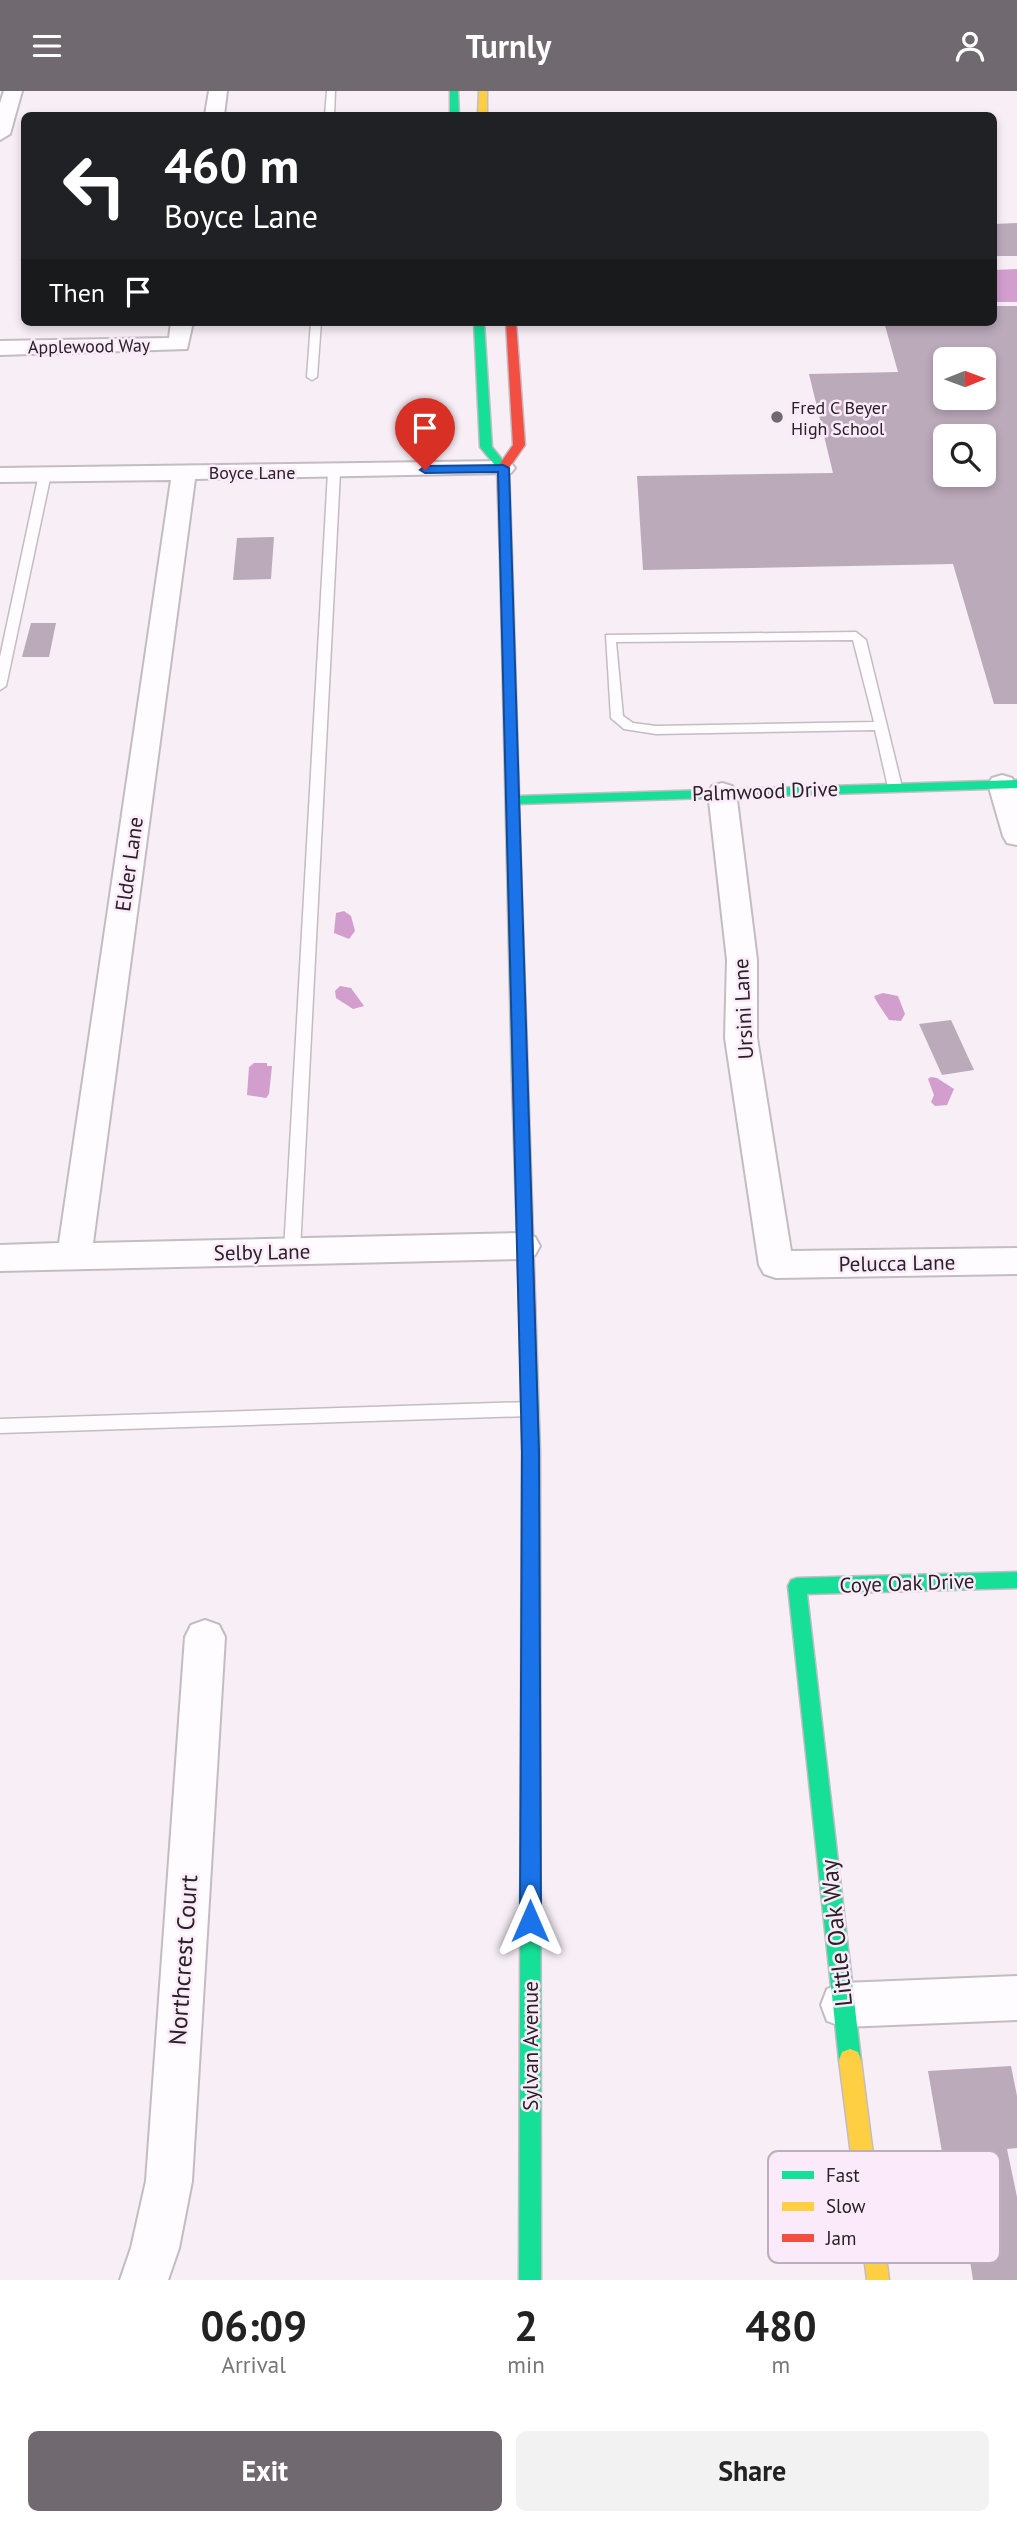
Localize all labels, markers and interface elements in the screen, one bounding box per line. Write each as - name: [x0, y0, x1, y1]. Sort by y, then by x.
- text: Turnly: [466, 25, 551, 67]
- icon: menu: [28, 27, 66, 65]
- icon: person: [951, 27, 989, 65]
- text: 460 m: [164, 133, 299, 197]
- icon: left: [49, 140, 140, 231]
- text: Boyce Lane: [164, 195, 318, 237]
- icon: arrive: [119, 273, 157, 311]
- text: Then: [49, 276, 105, 309]
- street label: Applewood Way: [28, 333, 151, 359]
- north arrow: [933, 347, 996, 409]
- map controls: [933, 347, 996, 487]
- place label: Fred C Beyer High School: [791, 396, 887, 440]
- pin: [395, 398, 455, 470]
- icon: arrive: [406, 409, 444, 447]
- marker: Fred C Beyer High School: [769, 409, 785, 425]
- button: search: [933, 424, 996, 487]
- street label: Boyce Lane: [209, 461, 295, 484]
- street label: Palmwood Drive: [691, 775, 839, 807]
- street label: Elder Lane: [109, 815, 149, 913]
- street label: Ursini Lane: [727, 958, 759, 1060]
- street label: Selby Lane: [213, 1238, 311, 1266]
- street label: Pelucca Lane: [838, 1248, 956, 1278]
- street label: Coye Oak Drive: [839, 1567, 975, 1599]
- street label: Little Oak Way: [813, 1858, 859, 2008]
- street label: Northcrest Court: [162, 1874, 204, 2046]
- position arrow: [493, 1884, 567, 1958]
- street label: Sylvan Avenue: [517, 1981, 544, 2111]
- legend: [768, 2151, 1000, 2263]
- text: Fast: [826, 2163, 860, 2187]
- text: Slow: [826, 2194, 866, 2218]
- text: Jam: [825, 2226, 856, 2250]
- text: 06:09: [200, 2298, 307, 2353]
- text: 2: [514, 2298, 538, 2353]
- text: 480: [745, 2298, 817, 2353]
- text: Arrival: [221, 2350, 286, 2379]
- text: min: [507, 2350, 545, 2379]
- text: m: [772, 2350, 790, 2379]
- button: Exit: [28, 2431, 502, 2511]
- button: Share: [516, 2431, 989, 2511]

